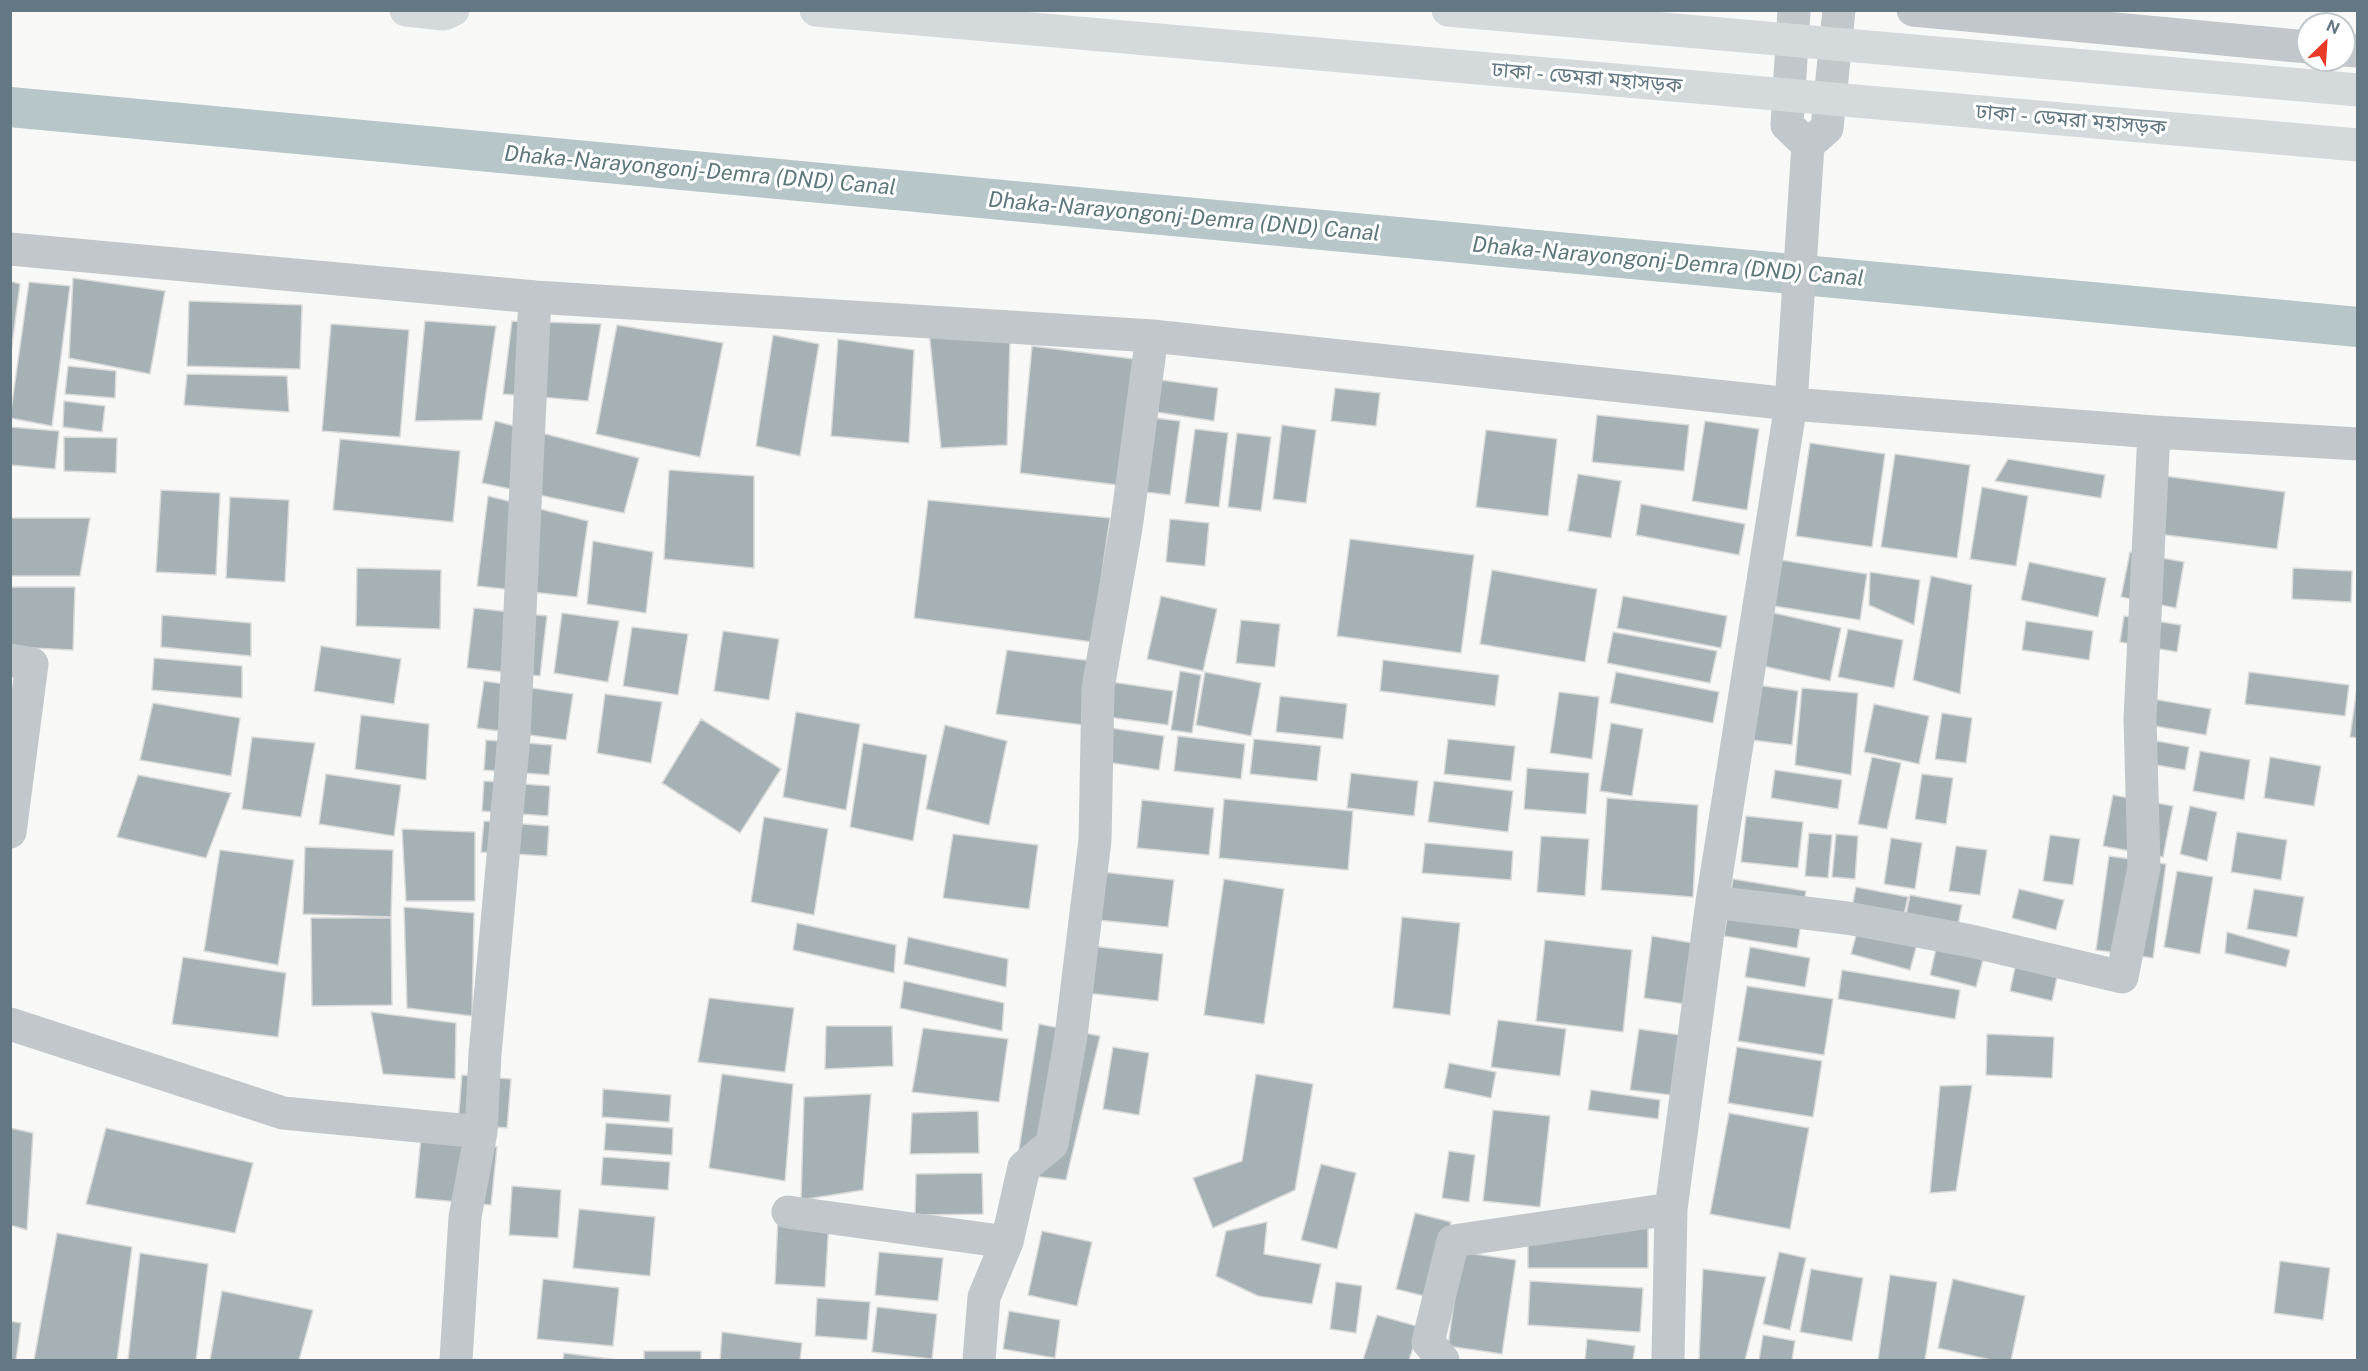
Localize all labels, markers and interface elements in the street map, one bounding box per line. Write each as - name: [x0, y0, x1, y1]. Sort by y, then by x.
- north arrow: [2296, 12, 2356, 72]
- text: N: [2323, 16, 2343, 38]
- street label: ঢাকা - ডেমরা মহাসড়ক: [1491, 57, 1683, 99]
- street label: ঢাকা - ডেমরা মহাসড়ক: [1975, 99, 2167, 141]
- water label: Dhaka-Narayongonj-Demra (DND) Canal: [503, 141, 897, 201]
- water label: Dhaka-Narayongonj-Demra (DND) Canal: [987, 187, 1381, 247]
- water label: Dhaka-Narayongonj-Demra (DND) Canal: [1471, 232, 1865, 292]

